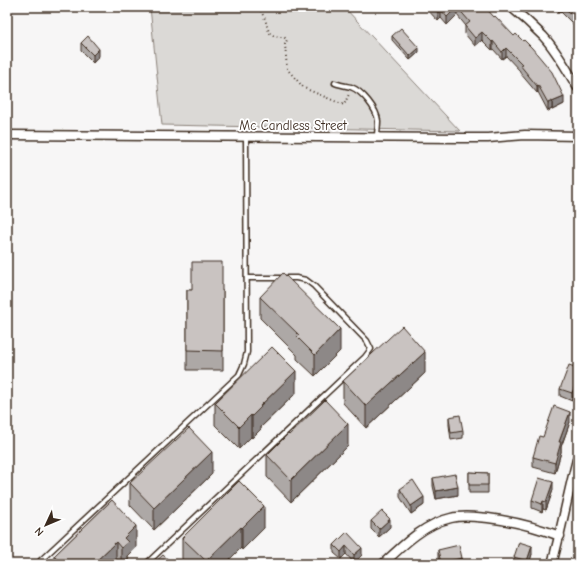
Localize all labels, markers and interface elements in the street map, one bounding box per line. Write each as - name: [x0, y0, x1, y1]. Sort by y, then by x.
- street label: Mc Candless Street: [239, 118, 348, 133]
- north arrow: [26, 505, 66, 545]
- text: N: [32, 524, 46, 539]

